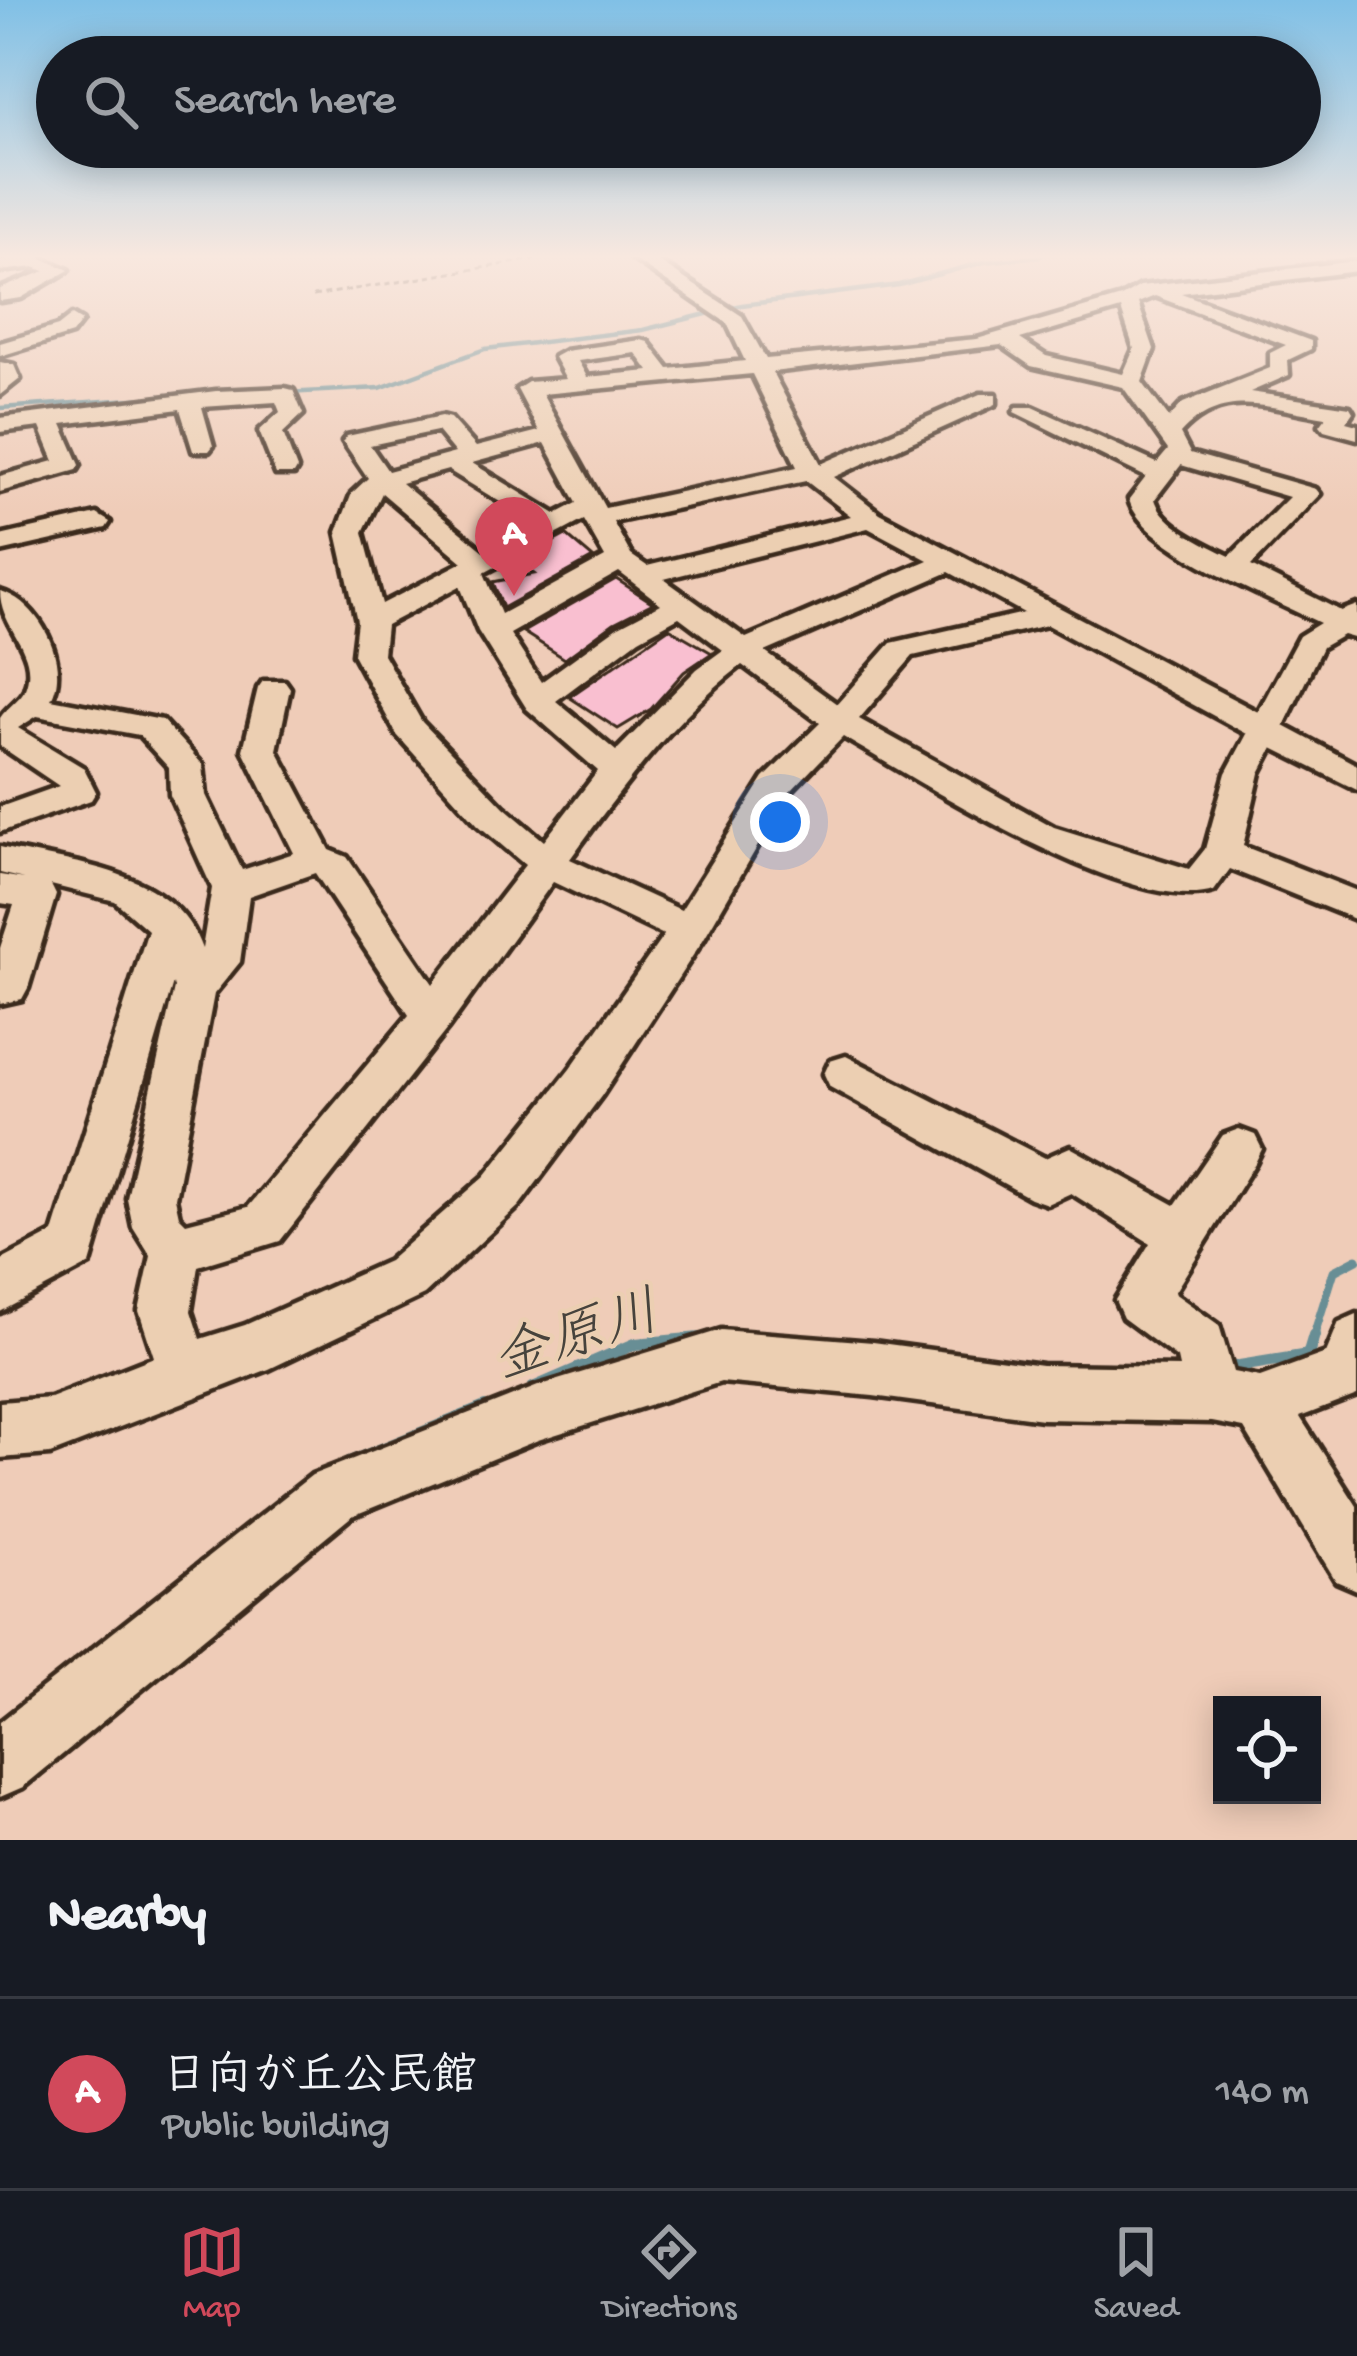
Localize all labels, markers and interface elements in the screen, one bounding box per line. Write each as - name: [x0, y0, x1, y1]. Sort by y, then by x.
- search box: [36, 36, 1321, 168]
- icon: search: [78, 69, 144, 135]
- text: Search here: [174, 76, 396, 129]
- pin: A: [475, 497, 553, 596]
- your location: [750, 792, 810, 852]
- water label: 金原川: [486, 1281, 670, 1399]
- map controls: [1213, 1696, 1321, 1804]
- button: locate: [1213, 1696, 1321, 1804]
- text: Nearby: [48, 1888, 206, 1948]
- text: 日向が丘公民館: [162, 2053, 477, 2106]
- text: A: [75, 2071, 99, 2117]
- text: 140 m: [1216, 2071, 1309, 2117]
- text: Public building: [162, 2106, 390, 2152]
- tab: Map: [179, 2219, 245, 2329]
- tab: Directions: [602, 2219, 736, 2329]
- tab: Saved: [1094, 2219, 1178, 2329]

